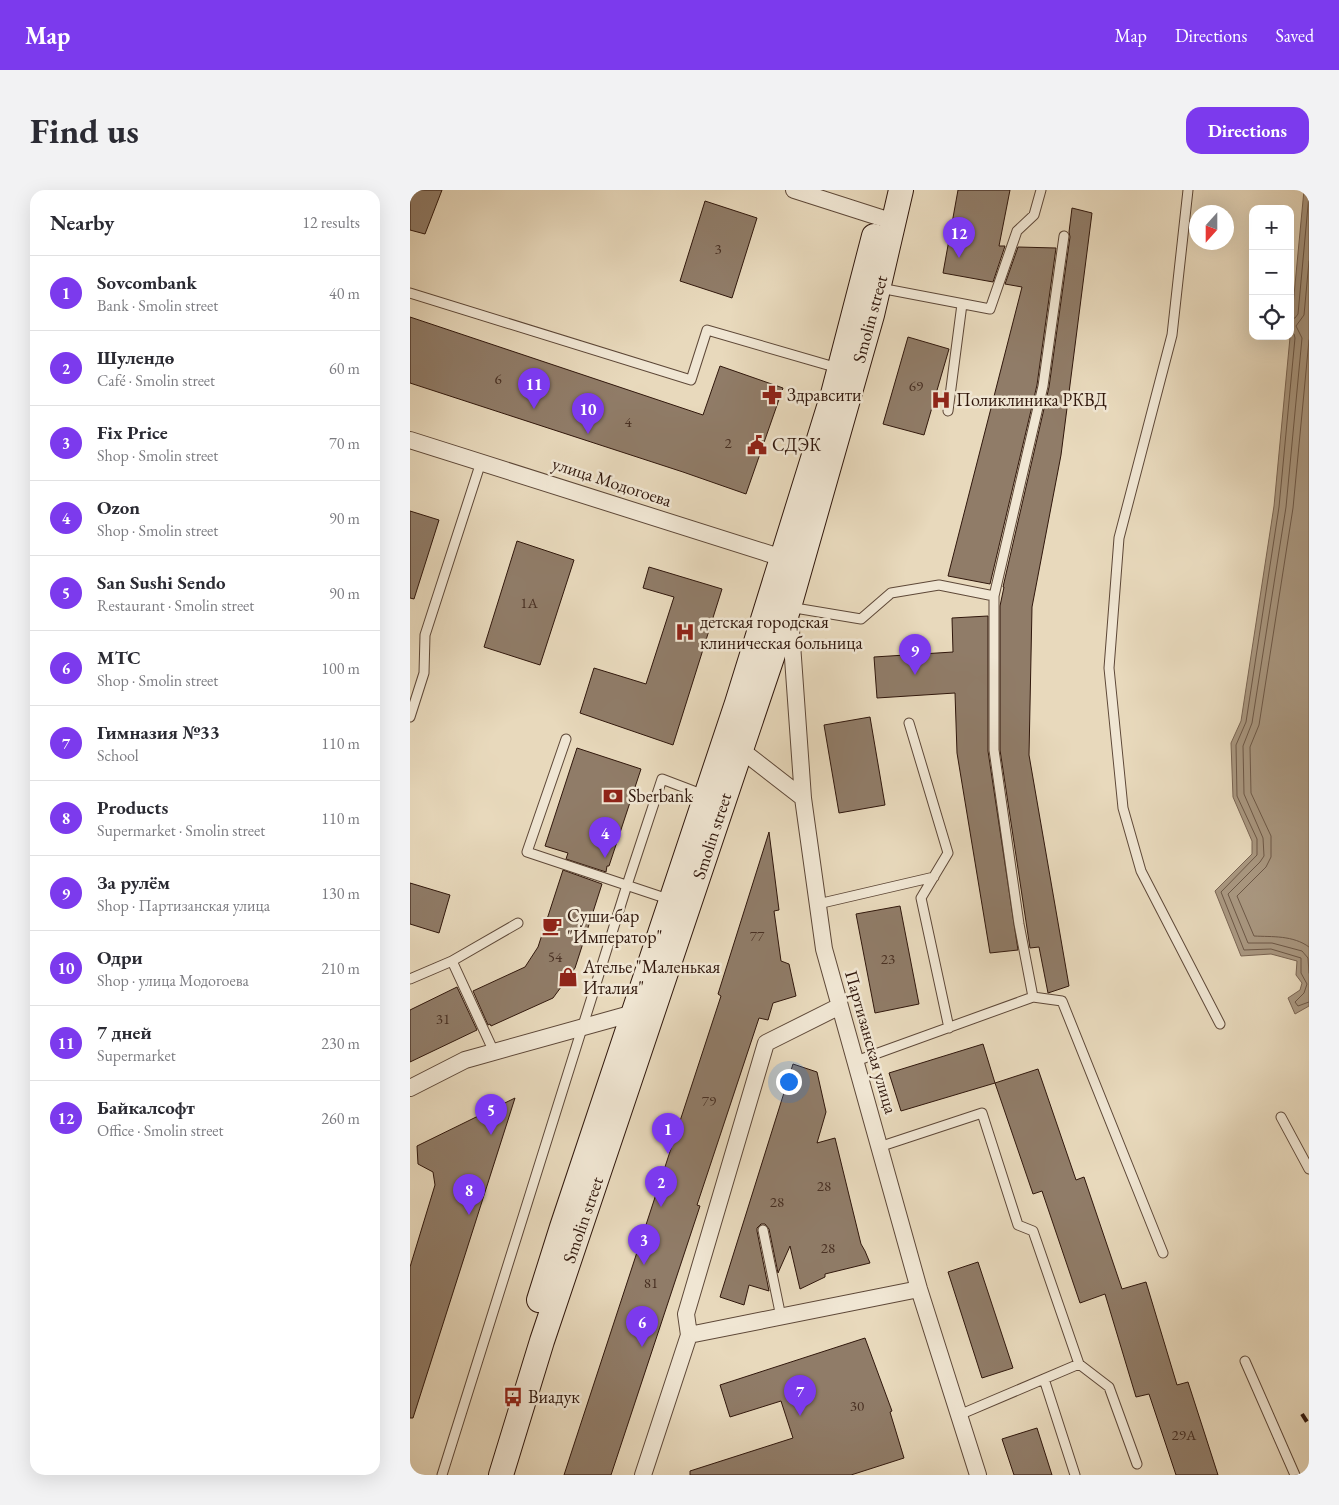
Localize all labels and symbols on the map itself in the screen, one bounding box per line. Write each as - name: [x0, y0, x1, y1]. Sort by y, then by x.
- north arrow: [1189, 205, 1234, 250]
- pin: 12: [943, 217, 975, 258]
- house number: 3: [714, 239, 722, 258]
- street label: Smolin street: [847, 272, 892, 365]
- pin: 11: [518, 368, 550, 409]
- house number: 6: [494, 369, 502, 388]
- house number: 69: [909, 376, 923, 395]
- place label: Здравсити: [787, 383, 862, 406]
- pharmacy icon: Здравсити: [761, 384, 783, 406]
- place label: Поликлиника РКВД: [956, 388, 1107, 411]
- hospital icon: Поликлиника РКВД: [930, 389, 952, 411]
- pin: 10: [572, 393, 604, 434]
- house number: 4: [624, 412, 632, 431]
- house number: 2: [724, 433, 732, 452]
- place label: СДЭК: [772, 433, 821, 456]
- public building icon: СДЭК: [746, 434, 768, 456]
- street label: улица Модогоева: [550, 451, 676, 512]
- house number: 1А: [520, 593, 538, 612]
- place label: детская городская клиническая больница: [700, 610, 864, 654]
- hospital icon: детская городская клиническая больница: [674, 621, 696, 643]
- pin: 9: [899, 634, 931, 675]
- place label: Sberbank: [628, 784, 693, 807]
- bank icon: Sberbank: [602, 785, 624, 807]
- street label: Smolin street: [687, 789, 736, 882]
- pin: 4: [589, 817, 621, 858]
- place label: Суши-бар "Император": [567, 904, 662, 948]
- cafe icon: Суши-бар "Император": [541, 915, 563, 937]
- house number: 77: [750, 926, 765, 945]
- house number: 54: [548, 947, 563, 966]
- house number: 23: [881, 949, 895, 968]
- place label: Ателье "Маленькая Италия": [582, 955, 720, 999]
- shop icon: Ателье "Маленькая Италия": [557, 966, 579, 988]
- street label: Партизанская улица: [840, 968, 903, 1117]
- house number: 31: [436, 1009, 450, 1028]
- your location: [776, 1069, 802, 1095]
- house number: 79: [702, 1091, 716, 1110]
- pin: 5: [475, 1094, 507, 1135]
- pin: 1: [652, 1113, 684, 1154]
- pin: 2: [645, 1166, 677, 1207]
- street label: Smolin street: [557, 1173, 608, 1266]
- pin: 8: [453, 1174, 485, 1215]
- house number: 28: [817, 1176, 831, 1195]
- house number: 28: [770, 1192, 784, 1211]
- pin: 3: [628, 1224, 660, 1265]
- house number: 28: [821, 1238, 835, 1257]
- house number: 81: [644, 1273, 658, 1292]
- pin: 6: [626, 1306, 658, 1347]
- pin: 7: [784, 1375, 816, 1416]
- place label: Виадук: [528, 1385, 580, 1408]
- bus stop icon: Виадук: [502, 1386, 524, 1408]
- house number: 30: [850, 1396, 864, 1415]
- house number: 29А: [1172, 1425, 1197, 1444]

